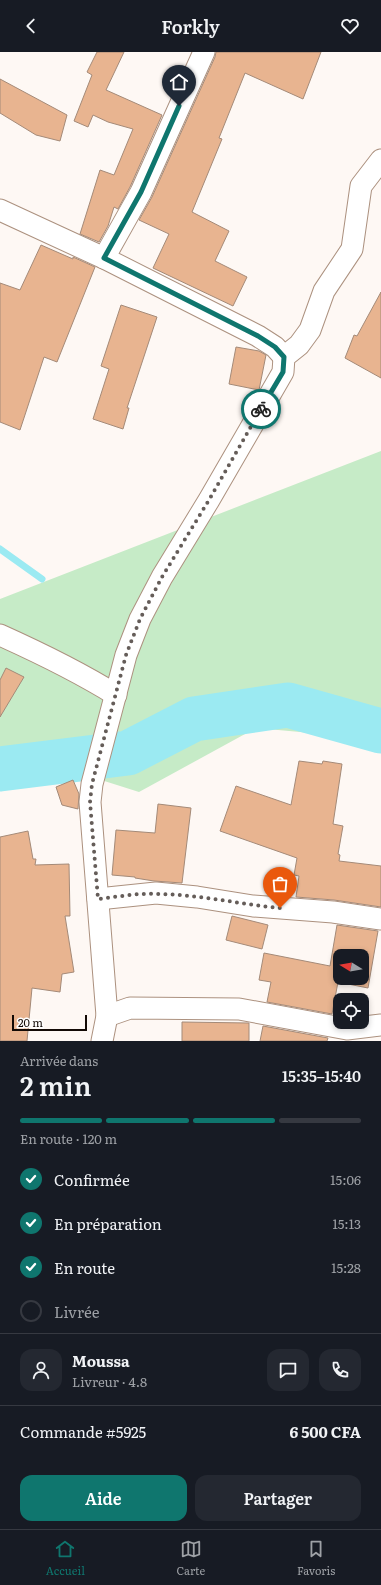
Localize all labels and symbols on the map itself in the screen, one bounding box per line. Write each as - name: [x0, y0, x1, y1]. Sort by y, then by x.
- pin: [162, 65, 196, 106]
- courier: [241, 389, 281, 429]
- pin: [263, 867, 297, 908]
- north arrow: [333, 949, 369, 985]
- scale bar: [12, 1013, 87, 1032]

